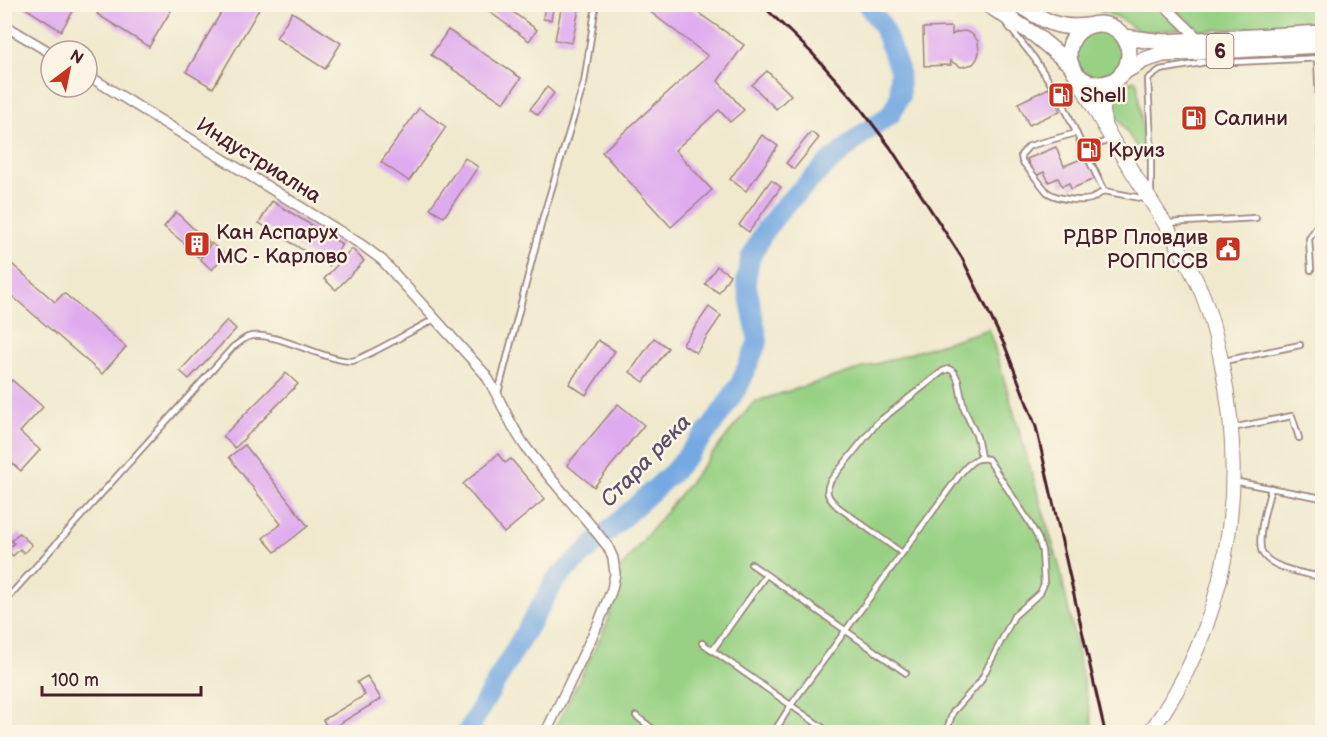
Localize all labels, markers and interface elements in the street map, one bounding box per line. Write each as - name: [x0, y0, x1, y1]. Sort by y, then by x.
- road number: 6: [1206, 34, 1234, 68]
- north arrow: [39, 39, 99, 99]
- text: N: [66, 46, 86, 69]
- fuel station icon: Shell: [1046, 80, 1076, 110]
- place label: Shell: [1080, 83, 1126, 108]
- fuel station icon: Салини: [1179, 103, 1209, 133]
- place label: Салини: [1214, 106, 1288, 131]
- street label: Индустриална: [192, 112, 326, 209]
- fuel station icon: Круиз: [1074, 135, 1104, 165]
- place label: Круиз: [1108, 138, 1165, 163]
- place label: Кан Аспарух МС - Карлово: [216, 220, 348, 269]
- place label: РДВР Пловдив РОППССВ: [1063, 225, 1208, 274]
- building icon: Кан Аспарух МС - Карлово: [182, 229, 212, 259]
- public building icon: РДВР Пловдив РОППССВ: [1213, 234, 1243, 264]
- water label: Стара река: [595, 409, 697, 513]
- scale bar: [42, 659, 201, 697]
- text: 100 m: [51, 670, 99, 691]

